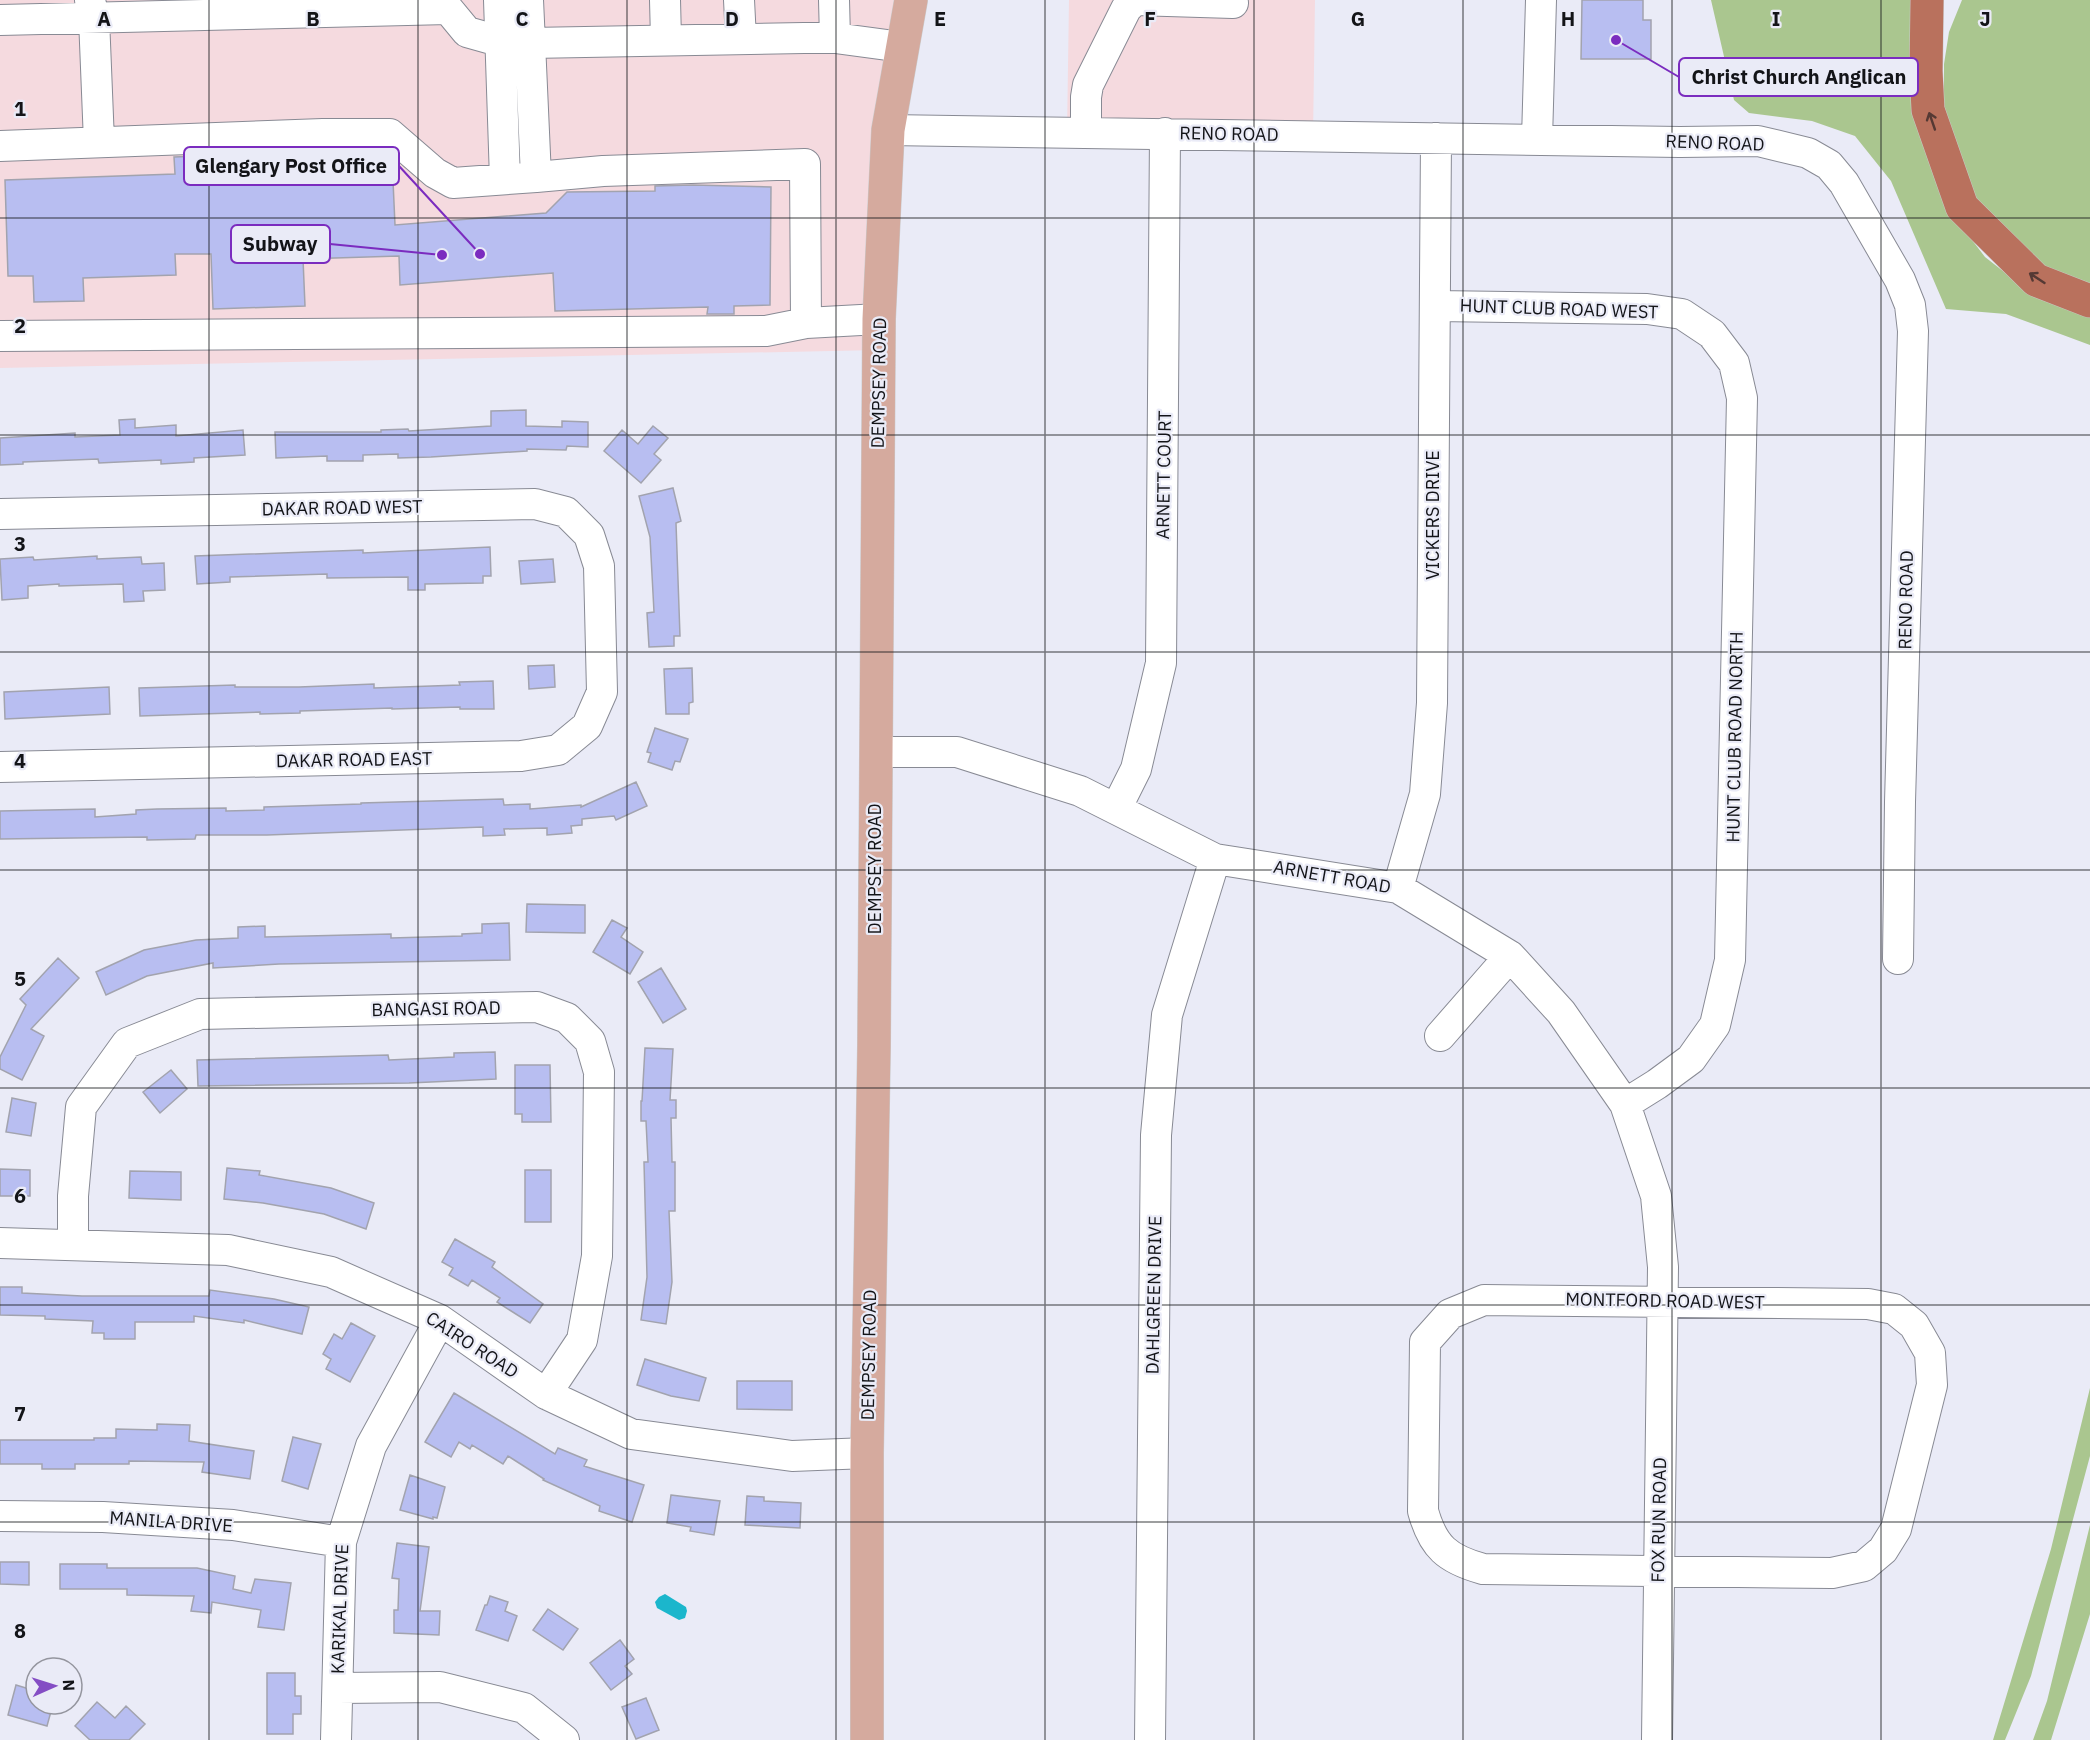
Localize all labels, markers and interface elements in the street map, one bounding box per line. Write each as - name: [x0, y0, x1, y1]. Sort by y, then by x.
- text: A: [97, 5, 111, 32]
- text: B: [306, 5, 320, 32]
- text: C: [515, 5, 529, 32]
- text: D: [725, 5, 739, 32]
- text: E: [934, 5, 946, 32]
- text: F: [1144, 5, 1156, 32]
- text: G: [1351, 5, 1365, 32]
- text: H: [1561, 5, 1575, 32]
- text: I: [1772, 5, 1780, 32]
- text: J: [1979, 5, 1991, 32]
- callout: Christ Church Anglican: [1679, 58, 1918, 96]
- text: Christ Church Anglican: [1692, 63, 1906, 90]
- text: 1: [14, 95, 26, 122]
- one-way arrow: [1925, 112, 1936, 131]
- street label: RENO ROAD: [1179, 121, 1279, 146]
- street label: RENO ROAD: [1665, 129, 1765, 156]
- callout: Glengary Post Office: [184, 147, 399, 185]
- text: Glengary Post Office: [195, 152, 387, 179]
- callout: Subway: [231, 225, 330, 263]
- text: Subway: [243, 230, 318, 257]
- one-way arrow: [2029, 272, 2045, 284]
- street label: HUNT CLUB ROAD WEST: [1459, 294, 1659, 323]
- text: 2: [14, 312, 26, 339]
- street label: DEMPSEY ROAD: [866, 317, 891, 449]
- street label: ARNETT COURT: [1151, 410, 1176, 540]
- street label: VICKERS DRIVE: [1421, 450, 1444, 580]
- street label: DAKAR ROAD WEST: [261, 495, 423, 520]
- text: 3: [14, 530, 26, 557]
- street label: RENO ROAD: [1893, 550, 1918, 650]
- street label: HUNT CLUB ROAD NORTH: [1721, 631, 1748, 843]
- text: 4: [14, 747, 26, 774]
- street label: DAKAR ROAD EAST: [276, 747, 432, 772]
- street label: DEMPSEY ROAD: [863, 803, 886, 935]
- street label: ARNETT ROAD: [1272, 855, 1393, 898]
- text: 5: [14, 965, 26, 992]
- street label: BANGASI ROAD: [371, 996, 501, 1021]
- text: 6: [14, 1182, 26, 1209]
- street label: DAHLGREEN DRIVE: [1141, 1215, 1166, 1375]
- street label: MONTFORD ROAD WEST: [1565, 1287, 1765, 1314]
- street label: DEMPSEY ROAD: [856, 1289, 881, 1421]
- street label: CAIRO ROAD: [422, 1306, 523, 1383]
- text: 7: [14, 1400, 26, 1427]
- street label: FOX RUN ROAD: [1646, 1457, 1671, 1583]
- street label: MANILA DRIVE: [109, 1506, 233, 1537]
- street label: KARIKAL DRIVE: [326, 1544, 353, 1674]
- text: 8: [14, 1617, 26, 1644]
- north arrow: [24, 1656, 84, 1716]
- text: N: [59, 1679, 79, 1692]

